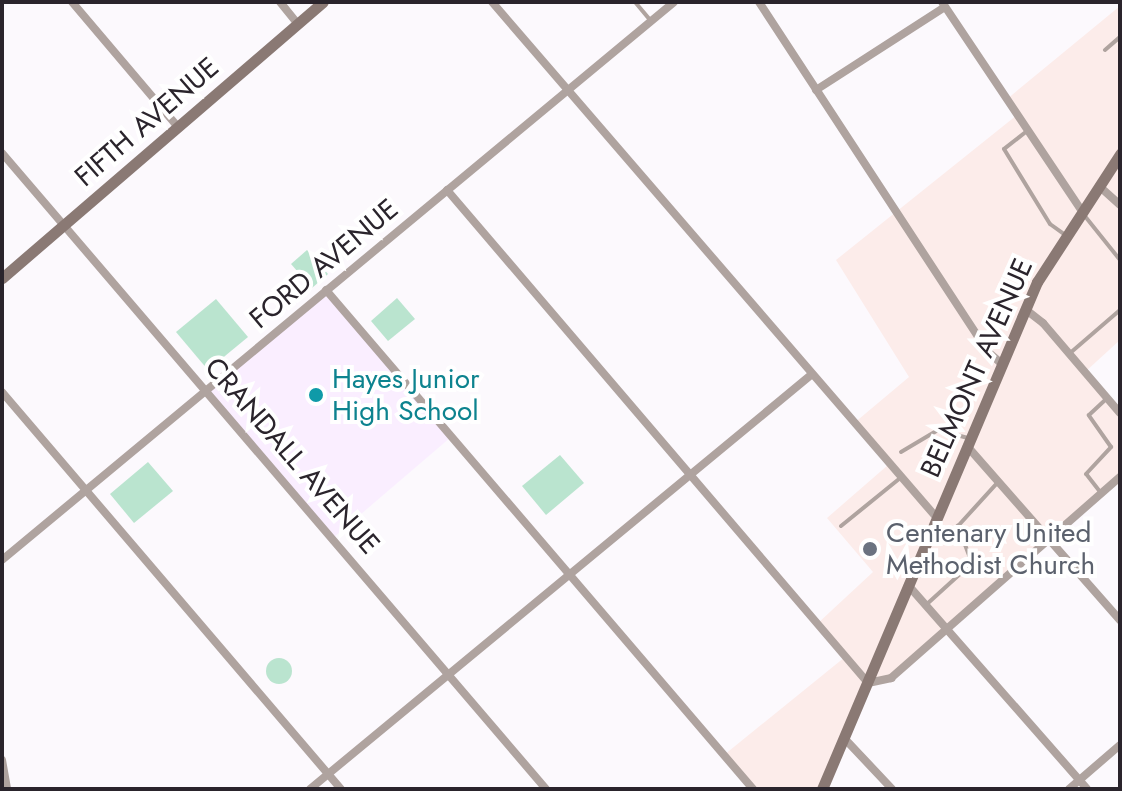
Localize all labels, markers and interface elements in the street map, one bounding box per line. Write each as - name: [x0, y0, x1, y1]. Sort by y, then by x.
- street label: FIFTH AVENUE: [68, 50, 226, 194]
- street label: FORD AVENUE: [243, 192, 405, 336]
- street label: BELMONT AVENUE: [914, 253, 1040, 483]
- street label: CRANDALL AVENUE: [197, 351, 387, 561]
- place label: Hayes Junior High School: [332, 362, 480, 428]
- marker: Hayes Junior High School: [307, 386, 325, 404]
- place label: Centenary United Methodist Church: [886, 516, 1095, 582]
- marker: Centenary United Methodist Church: [861, 540, 879, 558]

